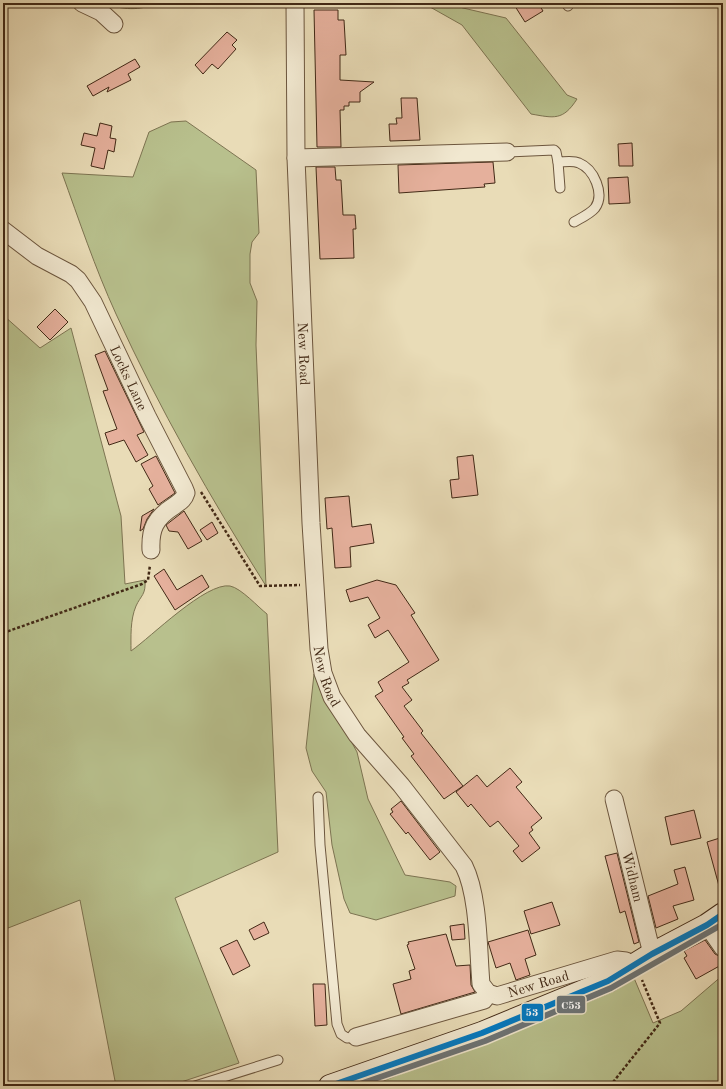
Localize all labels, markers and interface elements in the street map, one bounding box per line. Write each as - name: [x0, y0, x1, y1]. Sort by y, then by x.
- street label: New Road: [295, 322, 311, 386]
- street label: Locks Lane: [107, 344, 149, 413]
- street label: New Road: [311, 645, 343, 710]
- street label: Widham: [619, 850, 645, 903]
- street label: New Road: [506, 969, 571, 1000]
- line badge: C53: [556, 995, 586, 1014]
- text: C53: [561, 1001, 581, 1012]
- line badge: 53: [521, 1003, 544, 1022]
- text: 53: [526, 1008, 538, 1019]

